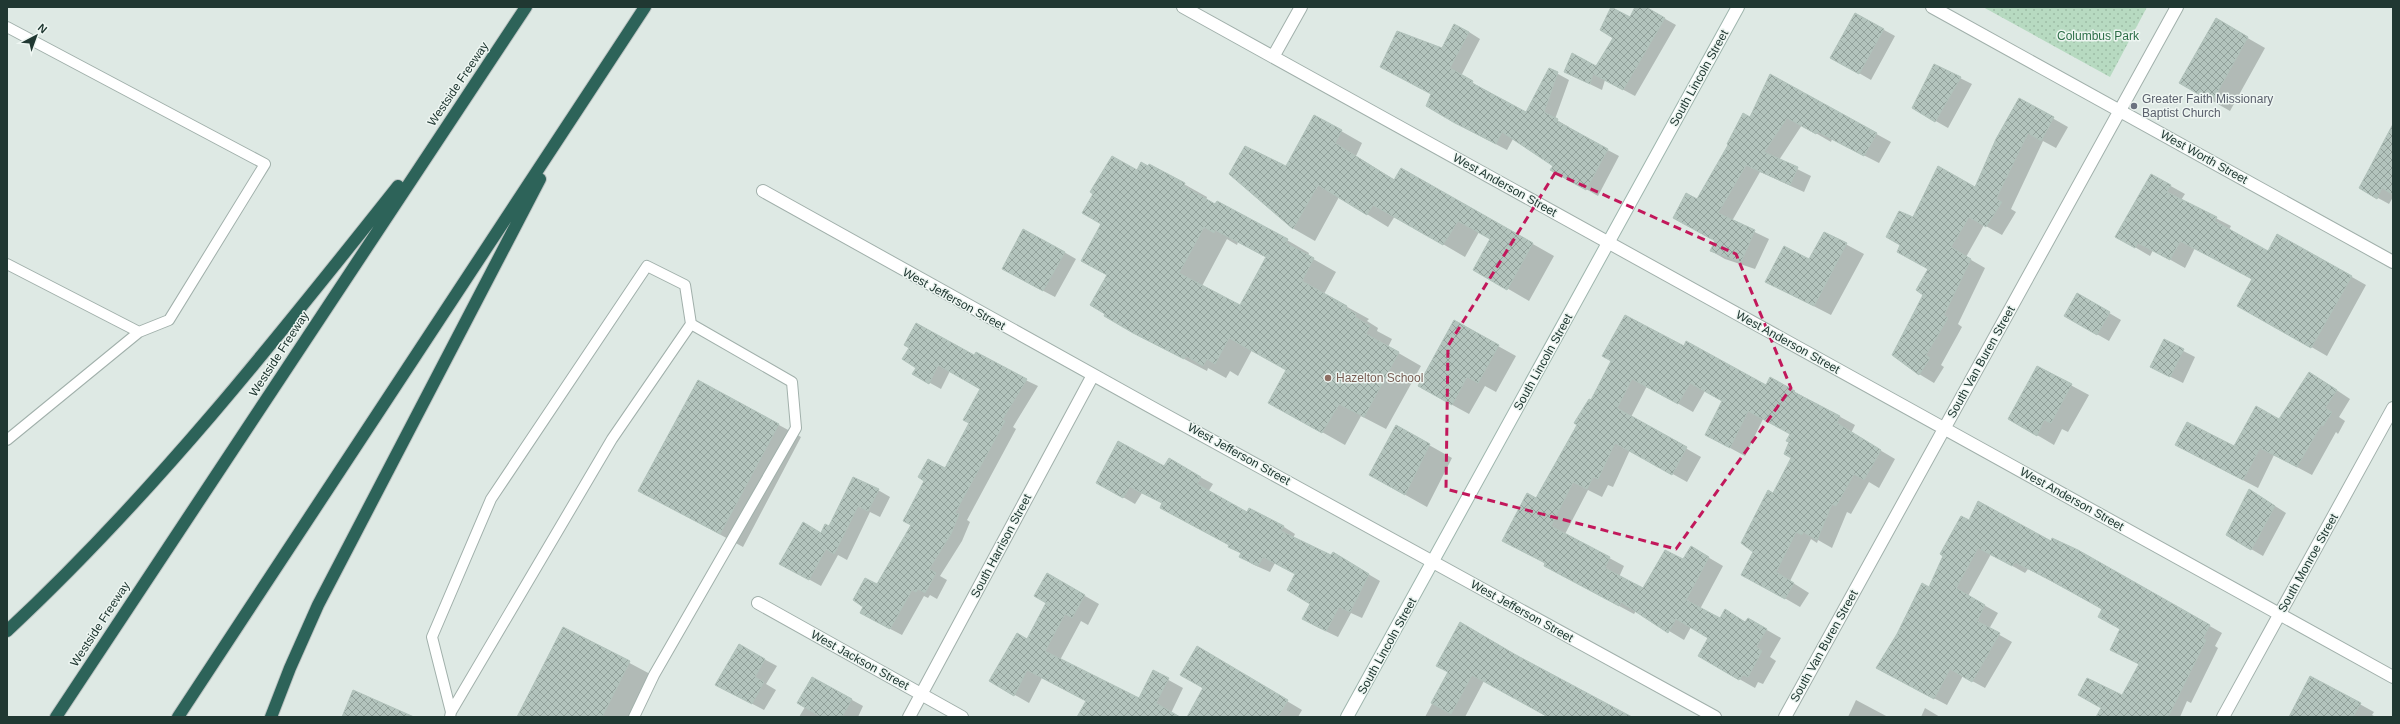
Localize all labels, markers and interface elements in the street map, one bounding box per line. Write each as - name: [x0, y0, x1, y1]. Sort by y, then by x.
- north arrow: [16, 16, 56, 56]
- text: N: [36, 21, 50, 36]
- street label: South Lincoln Street: [1667, 27, 1732, 129]
- park label: Columbus Park: [2057, 29, 2140, 43]
- street label: Westside Freeway: [425, 39, 491, 129]
- place label: Greater Faith Missionary Baptist Church: [2142, 92, 2273, 120]
- marker: Greater Faith Missionary Baptist Church: [2129, 101, 2139, 111]
- street label: West Worth Street: [2158, 127, 2251, 187]
- street label: West Anderson Street: [1451, 151, 1560, 220]
- street label: West Jefferson Street: [900, 265, 1008, 333]
- street label: South Van Buren Street: [1944, 303, 2018, 420]
- street label: West Anderson Street: [1734, 308, 1843, 377]
- street label: Westside Freeway: [246, 309, 312, 399]
- street label: South Lincoln Street: [1511, 311, 1576, 413]
- place label: Hazelton School: [1336, 371, 1423, 385]
- marker: Hazelton School: [1323, 373, 1333, 383]
- street label: West Jefferson Street: [1185, 420, 1293, 488]
- street label: West Anderson Street: [2018, 465, 2127, 534]
- street label: South Harrison Street: [968, 491, 1035, 600]
- street label: South Monroe Street: [2275, 511, 2341, 615]
- street label: West Jefferson Street: [1468, 577, 1576, 645]
- street label: Westside Freeway: [67, 579, 133, 669]
- street label: South Van Buren Street: [1787, 587, 1861, 704]
- street label: South Lincoln Street: [1355, 595, 1420, 697]
- street label: West Jackson Street: [809, 627, 912, 693]

